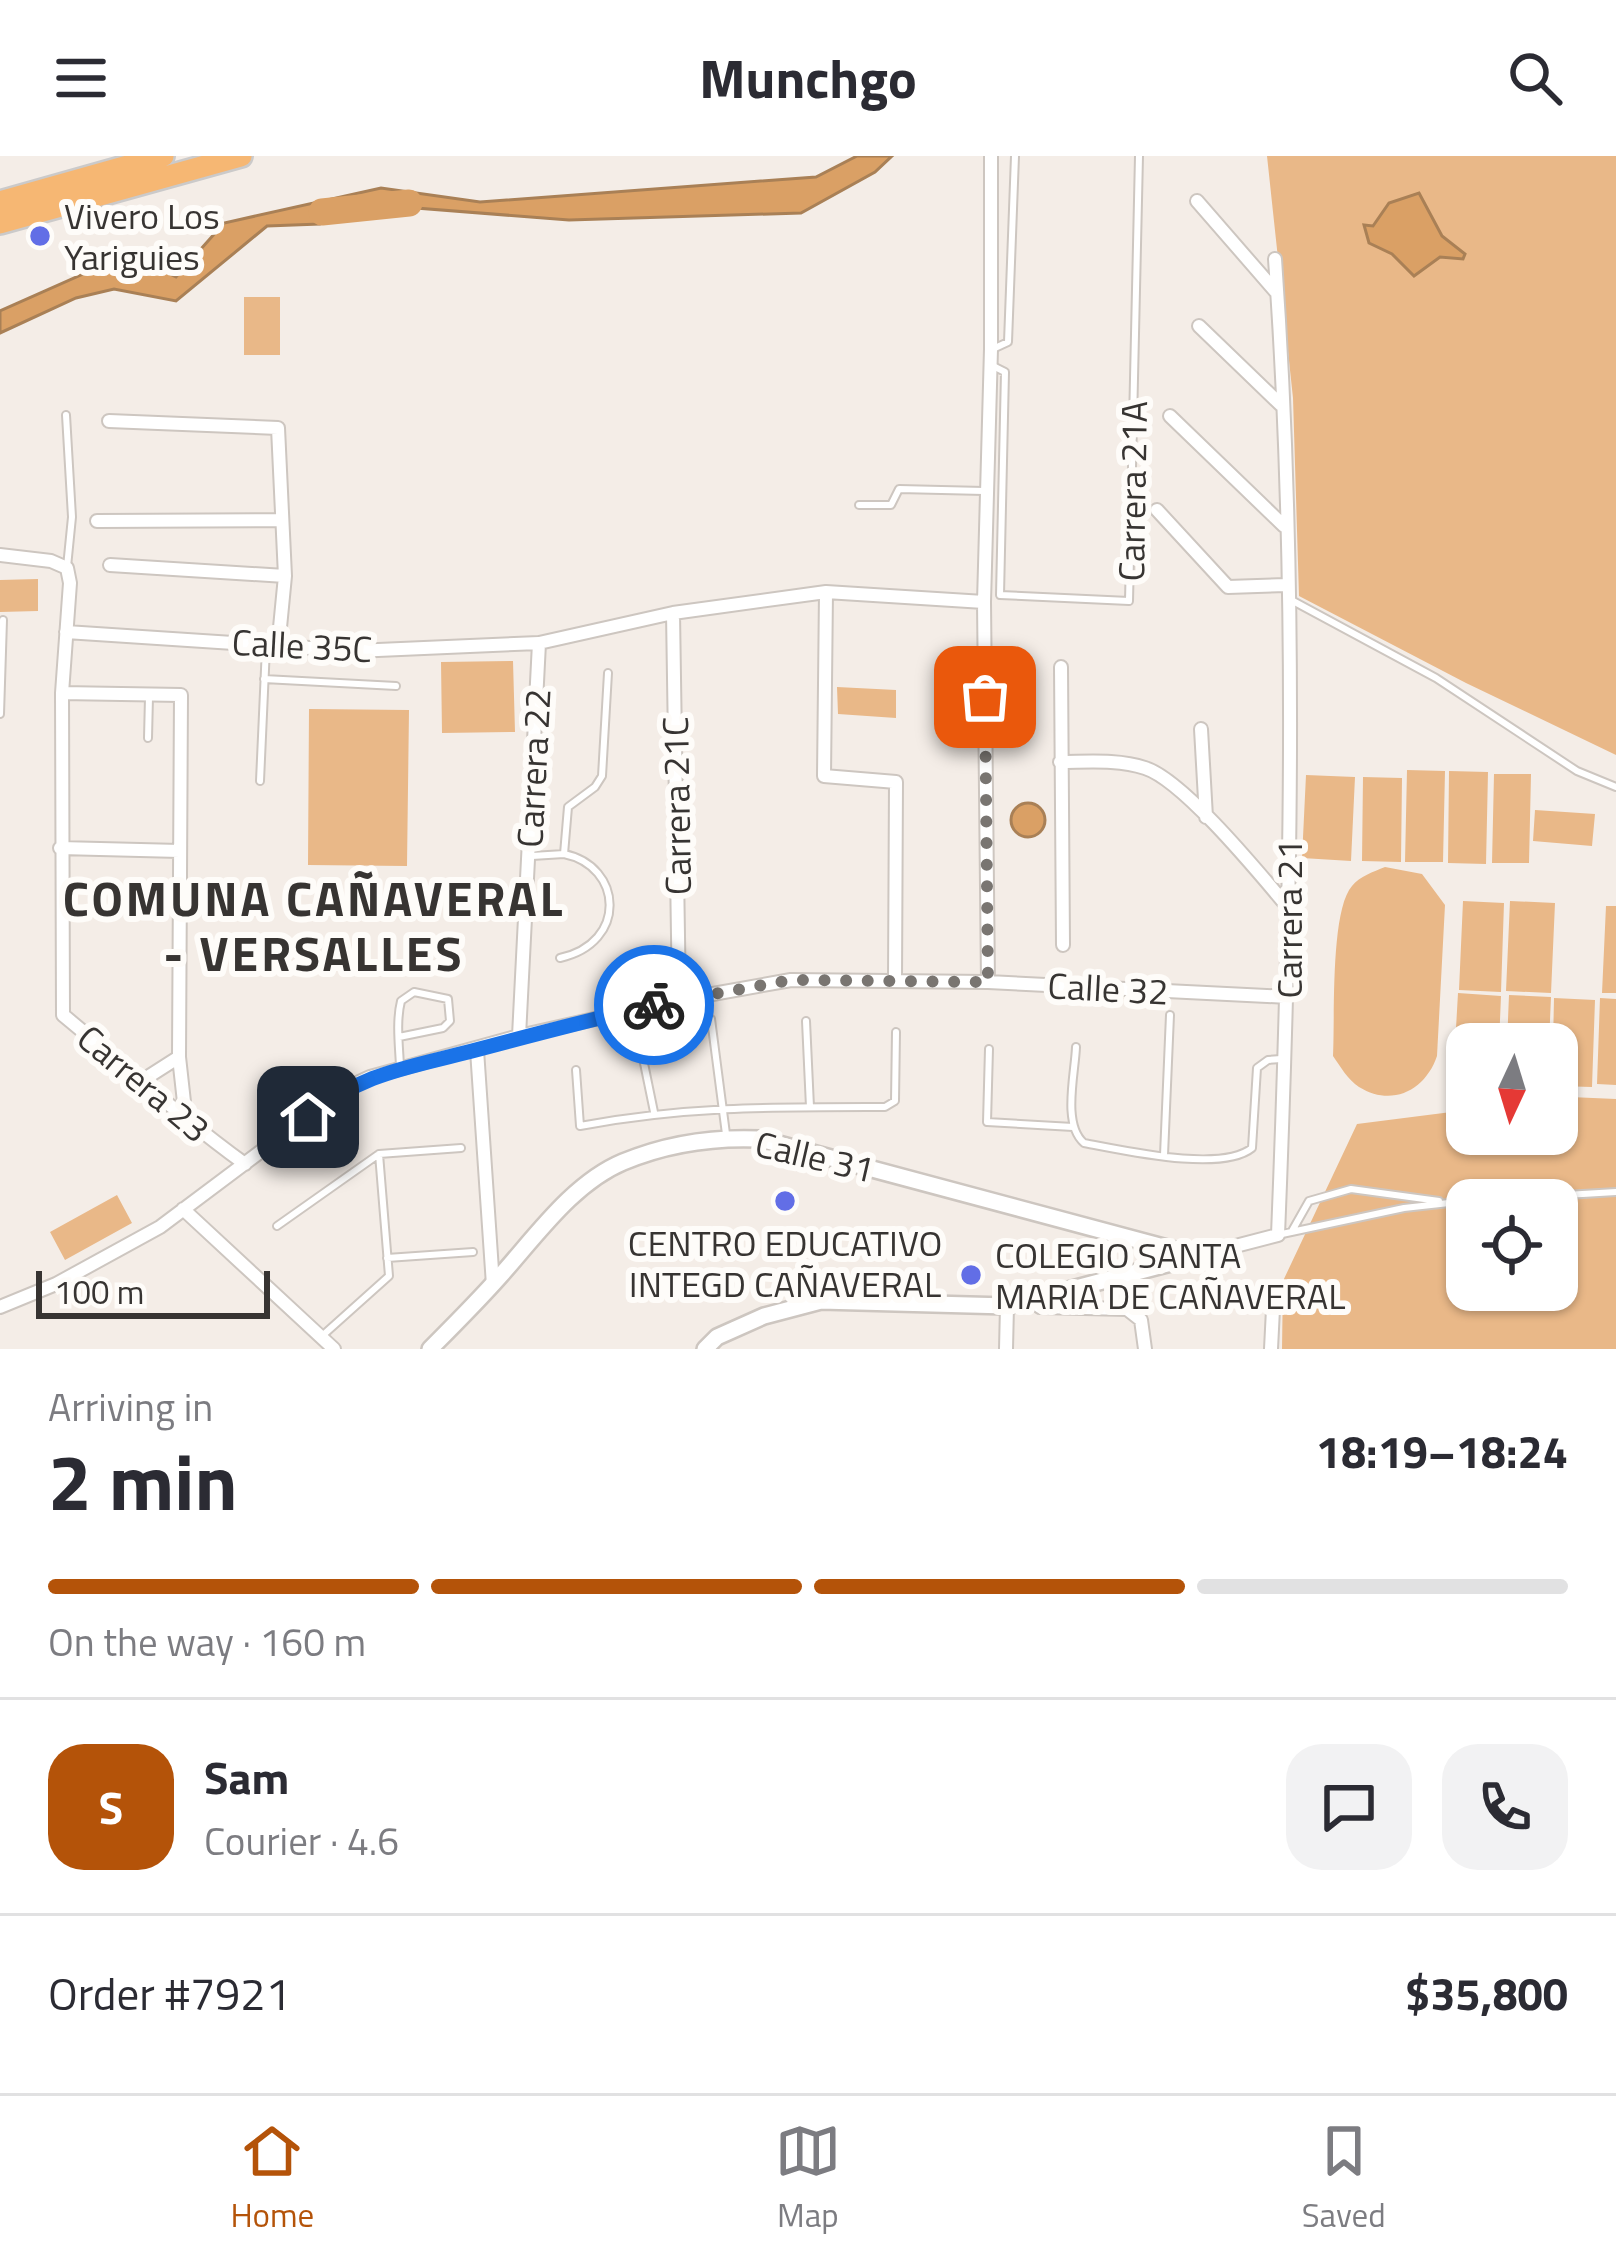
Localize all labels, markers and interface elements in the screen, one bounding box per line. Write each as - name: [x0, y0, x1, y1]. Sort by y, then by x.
- text: Munchgo: [699, 37, 917, 119]
- icon: menu: [48, 45, 114, 111]
- icon: search: [1502, 45, 1568, 111]
- place label: Vivero Los Yariguies: [64, 188, 220, 284]
- marker: Vivero Los Yariguies: [27, 223, 53, 249]
- street label: Carrera 21A: [1103, 400, 1161, 582]
- street label: Calle 35C: [231, 614, 373, 676]
- pin: [934, 646, 1036, 748]
- icon: bag: [952, 664, 1018, 730]
- street label: Carrera 22: [501, 687, 565, 849]
- street label: Carrera 21C: [647, 716, 705, 896]
- street label: Carrera 21: [1261, 839, 1316, 999]
- district label: COMUNA CAÑAVERAL - VERSALLES: [63, 862, 565, 990]
- courier: [594, 945, 714, 1065]
- street label: Calle 32: [1046, 957, 1170, 1019]
- icon: bike: [621, 972, 687, 1038]
- street label: Carrera 23: [65, 1011, 223, 1155]
- north arrow: [1446, 1023, 1578, 1155]
- map controls: [1446, 1023, 1578, 1311]
- pin: [257, 1066, 359, 1168]
- icon: home: [275, 1084, 341, 1150]
- street label: Calle 31: [750, 1116, 880, 1196]
- button: locate: [1446, 1179, 1578, 1311]
- marker: CENTRO EDUCATIVO INTEGD CAÑAVERAL: [772, 1188, 798, 1214]
- place label: CENTRO EDUCATIVO INTEGD CAÑAVERAL: [628, 1215, 942, 1311]
- place label: COLEGIO SANTA MARIA DE CAÑAVERAL: [995, 1227, 1345, 1323]
- marker: COLEGIO SANTA MARIA DE CAÑAVERAL: [958, 1262, 984, 1288]
- scale bar: [36, 1265, 270, 1318]
- text: 100 m: [54, 1267, 144, 1317]
- text: Arriving in: [48, 1377, 213, 1436]
- text: 18:19–18:24: [1316, 1417, 1568, 1485]
- text: 2 min: [48, 1422, 238, 1540]
- text: On the way · 160 m: [48, 1612, 366, 1671]
- text: Sam: [204, 1743, 289, 1811]
- button: chat: [1286, 1744, 1412, 1870]
- button: phone: [1442, 1744, 1568, 1870]
- text: S: [99, 1773, 123, 1841]
- text: Courier · 4.6: [204, 1811, 399, 1870]
- text: Order #7921: [48, 1959, 291, 2027]
- text: $35,800: [1405, 1959, 1568, 2027]
- tab: Home: [230, 2118, 314, 2240]
- tab: Map: [775, 2118, 841, 2240]
- tab: Saved: [1302, 2118, 1386, 2240]

